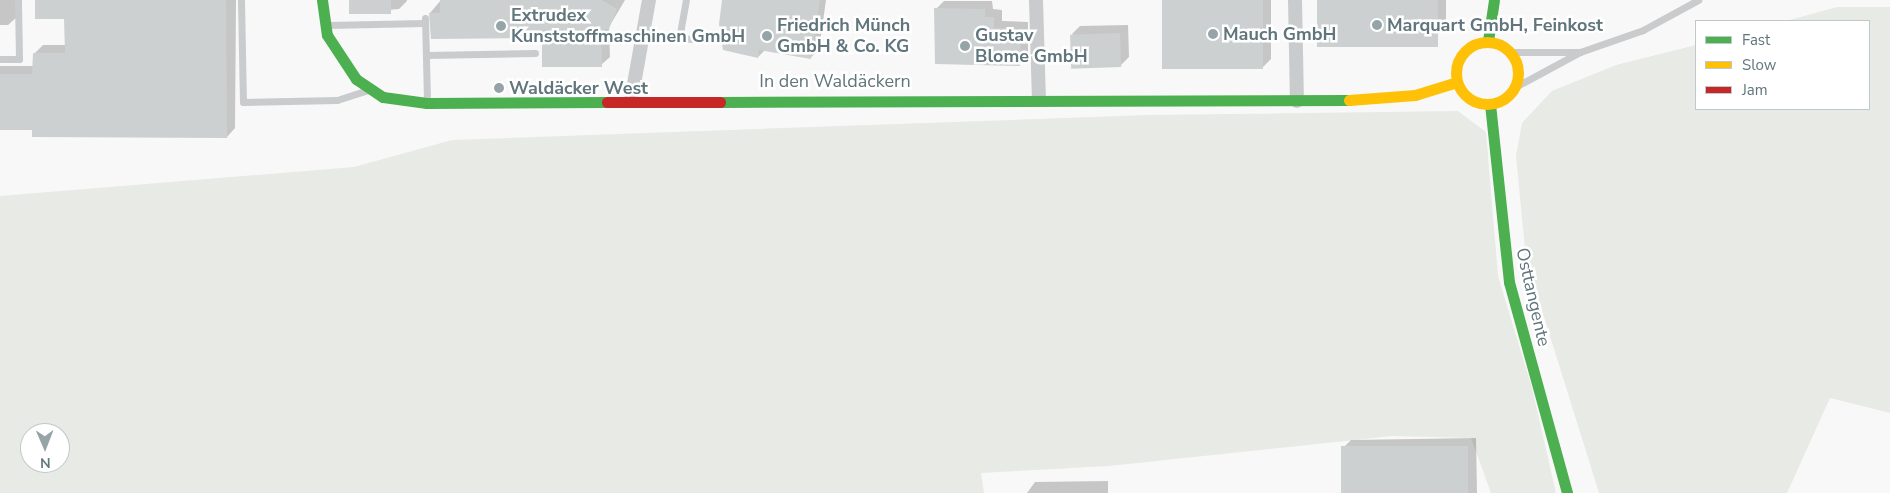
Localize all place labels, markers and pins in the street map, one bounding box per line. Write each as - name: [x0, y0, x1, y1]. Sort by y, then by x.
- place label: Extrudex Kunststoffmaschinen GmbH: [511, 5, 745, 48]
- place label: Marquart GmbH, Feinkost: [1387, 14, 1603, 36]
- place label: Friedrich Münch GmbH & Co. KG: [777, 15, 910, 58]
- marker: Marquart GmbH, Feinkost: [1371, 19, 1383, 31]
- marker: Extrudex Kunststoffmaschinen GmbH: [495, 20, 507, 32]
- place label: Mauch GmbH: [1223, 23, 1337, 45]
- place label: Gustav Blome GmbH: [975, 25, 1088, 68]
- marker: Mauch GmbH: [1207, 28, 1219, 40]
- marker: Friedrich Münch GmbH & Co. KG: [761, 30, 773, 42]
- marker: Gustav Blome GmbH: [959, 40, 971, 52]
- place label: Waldäcker West: [509, 77, 648, 99]
- marker: Waldäcker West: [493, 82, 505, 94]

